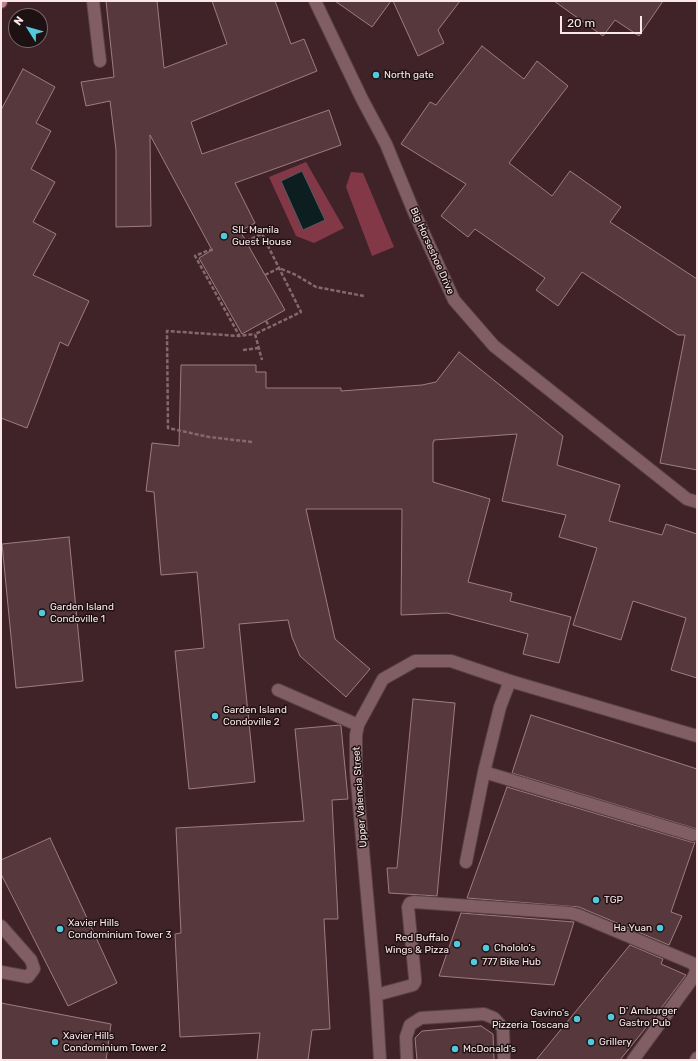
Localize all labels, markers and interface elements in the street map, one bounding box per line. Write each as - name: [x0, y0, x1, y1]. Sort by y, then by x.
- north arrow: [8, 8, 48, 48]
- scale bar: [562, 8, 644, 34]
- text: N: [11, 14, 26, 28]
- text: 20 m: [567, 16, 595, 30]
- place label: North gate: [384, 69, 434, 81]
- marker: North gate: [371, 70, 381, 80]
- street label: Big Horseshoe Drive: [407, 206, 457, 296]
- place label: SIL Manila Guest House: [232, 224, 291, 248]
- marker: SIL Manila Guest House: [219, 231, 229, 241]
- place label: Garden Island Condoville 1: [50, 601, 114, 624]
- marker: Garden Island Condoville 1: [37, 608, 47, 618]
- place label: Garden Island Condoville 2: [223, 704, 287, 728]
- marker: Garden Island Condoville 2: [210, 711, 220, 721]
- street label: Upper Valencia Street: [350, 746, 370, 848]
- place label: TGP: [604, 894, 623, 906]
- marker: TGP: [591, 895, 601, 905]
- place label: Xavier Hills Condominium Tower 3: [68, 917, 171, 940]
- place label: Ha Yuan: [613, 922, 652, 934]
- marker: Ha Yuan: [655, 923, 665, 933]
- marker: Xavier Hills Condominium Tower 3: [55, 924, 65, 934]
- place label: Red Buffalo Wings & Pizza: [385, 932, 449, 956]
- marker: Red Buffalo Wings & Pizza: [452, 939, 462, 949]
- place label: Chololo's: [494, 942, 536, 954]
- marker: Chololo's: [481, 943, 491, 953]
- place label: 777 Bike Hub: [482, 956, 541, 968]
- marker: 777 Bike Hub: [469, 957, 479, 967]
- place label: D' Amburger Gastro Pub: [619, 1005, 677, 1028]
- place label: Gavino's Pizzeria Toscana: [492, 1007, 569, 1030]
- marker: D' Amburger Gastro Pub: [606, 1012, 616, 1022]
- marker: Gavino's Pizzeria Toscana: [572, 1014, 582, 1024]
- place label: Xavier Hills Condominium Tower 2: [63, 1030, 166, 1054]
- place label: Grillery: [599, 1036, 632, 1048]
- marker: Xavier Hills Condominium Tower 2: [50, 1037, 60, 1047]
- marker: Grillery: [586, 1037, 596, 1047]
- place label: McDonald's: [463, 1043, 516, 1055]
- marker: McDonald's: [450, 1044, 460, 1054]

